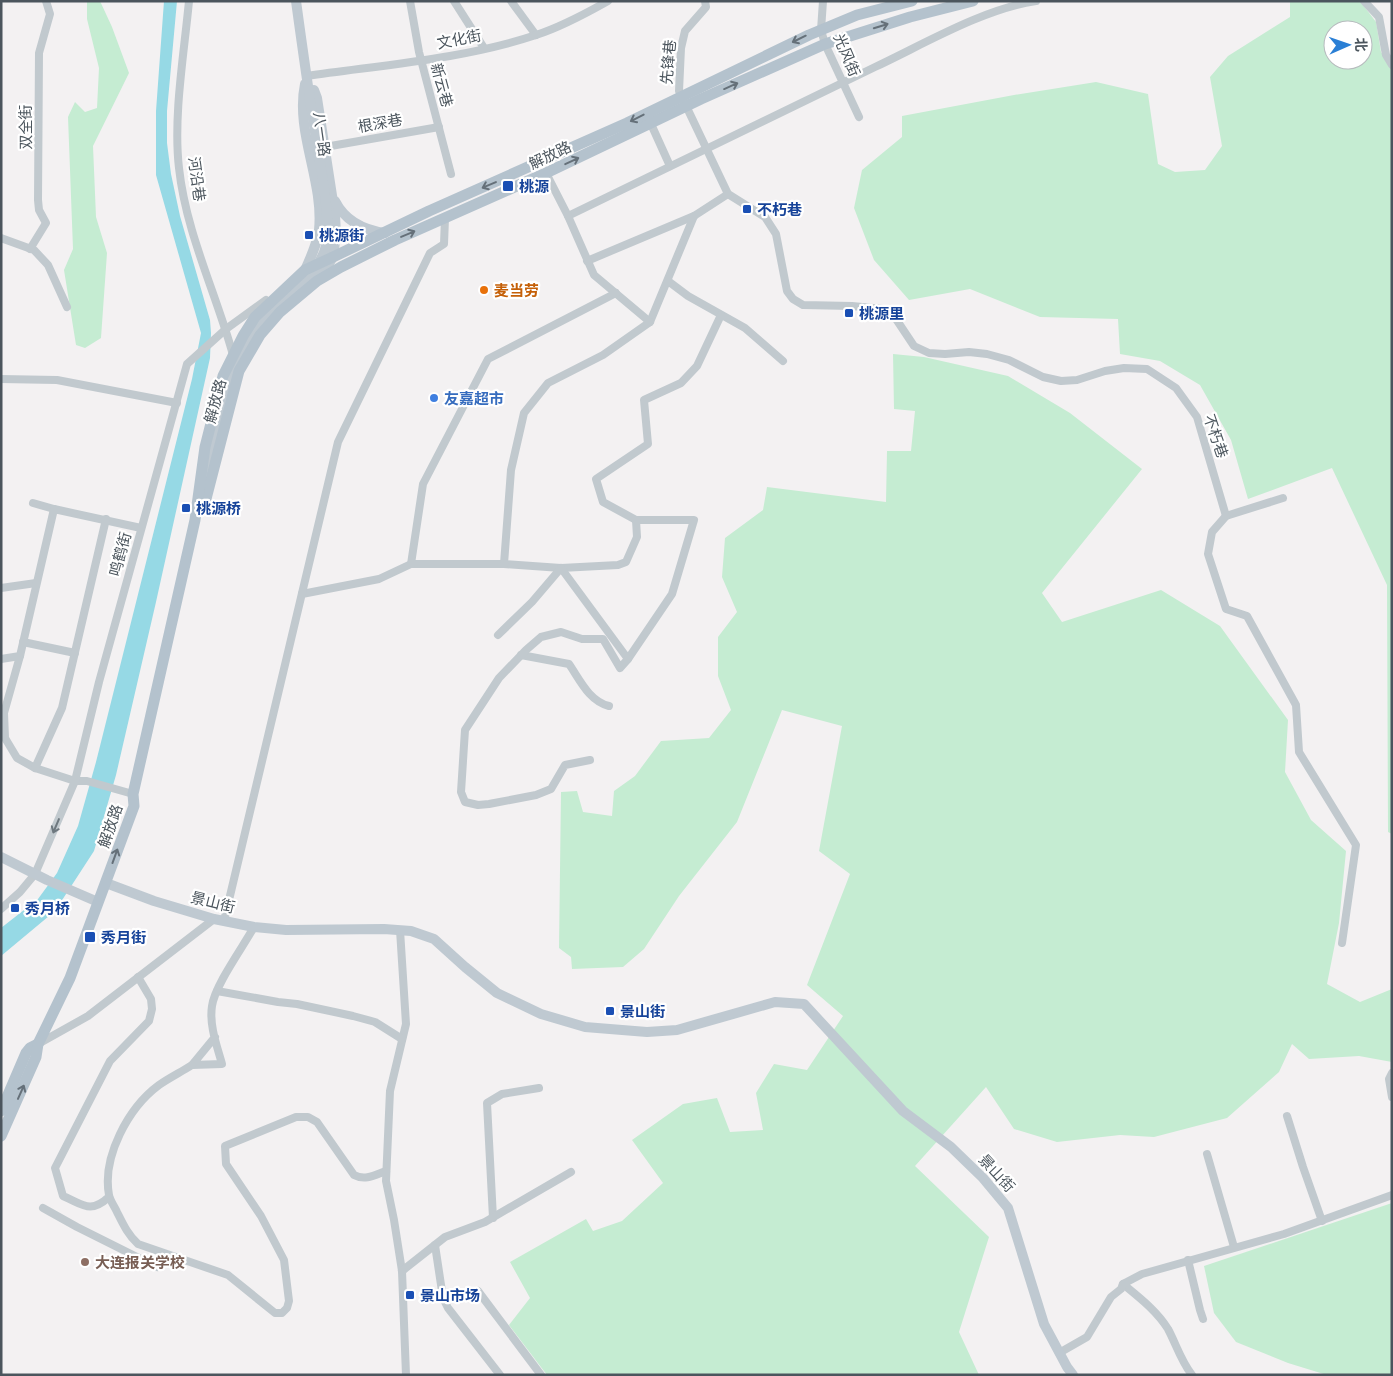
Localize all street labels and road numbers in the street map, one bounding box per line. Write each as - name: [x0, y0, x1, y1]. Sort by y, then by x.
- street label: 文化街: [435, 25, 483, 53]
- street label: 光风街: [829, 31, 865, 79]
- street label: 先锋巷: [657, 39, 679, 85]
- street label: 新云巷: [427, 61, 457, 109]
- street label: 双全街: [16, 104, 35, 150]
- street label: 八一路: [309, 110, 335, 158]
- street label: 根深巷: [356, 110, 404, 136]
- street label: 解放路: [526, 137, 574, 173]
- street label: 河沿巷: [184, 155, 210, 203]
- street label: 解放路: [200, 377, 230, 425]
- street label: 不朽巷: [1200, 412, 1232, 460]
- street label: 鸣鹤街: [105, 530, 135, 578]
- street label: 解放路: [94, 802, 126, 850]
- street label: 景山街: [189, 887, 237, 917]
- street label: 景山街: [975, 1150, 1019, 1196]

